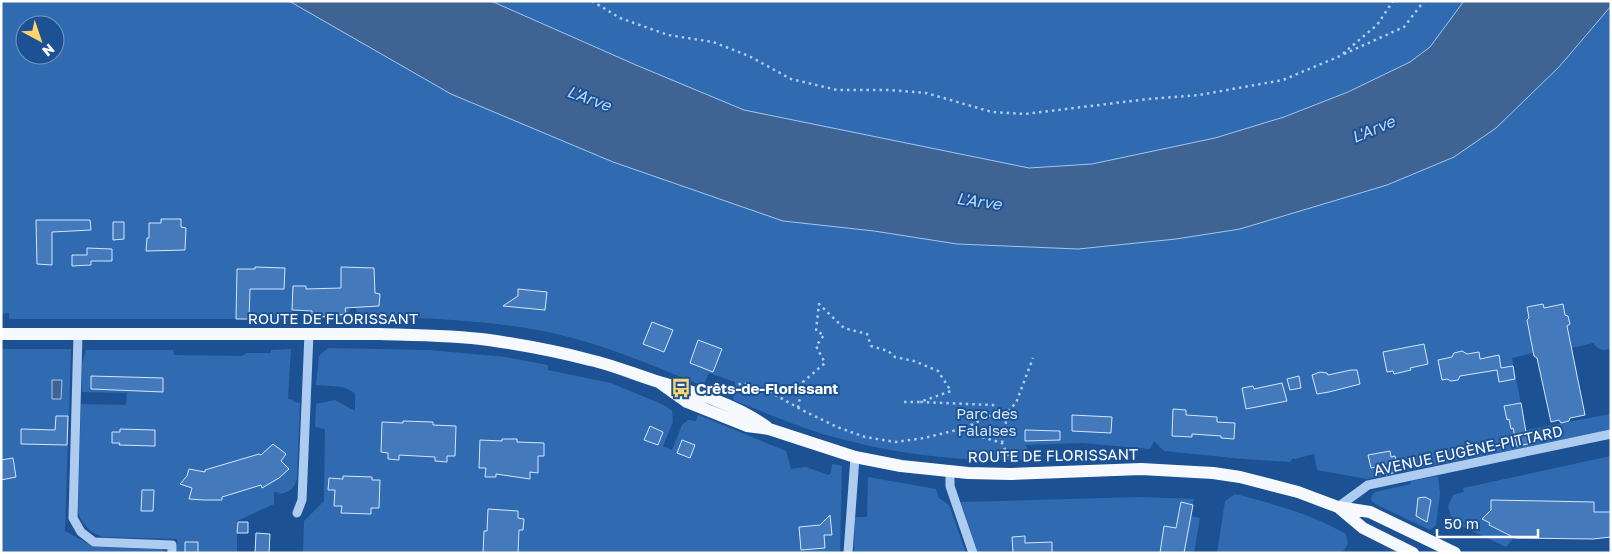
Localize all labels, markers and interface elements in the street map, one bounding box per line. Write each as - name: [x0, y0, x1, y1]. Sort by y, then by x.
- north arrow: [15, 15, 65, 65]
- text: N: [39, 40, 58, 60]
- water label: L'Arve: [564, 81, 615, 116]
- water label: L'Arve: [1348, 110, 1399, 147]
- water label: L'Arve: [955, 188, 1004, 214]
- street label: ROUTE DE FLORISSANT: [248, 309, 418, 327]
- bus stop icon: Crêts-de-Florissant: [670, 377, 692, 399]
- place label: Crêts-de-Florissant: [696, 379, 838, 397]
- park label: Parc des Falaises: [956, 404, 1018, 439]
- street label: AVENUE EUGÈNE-PITTARD: [1372, 421, 1564, 479]
- street label: ROUTE DE FLORISSANT: [968, 445, 1138, 465]
- scale bar: [1437, 506, 1538, 538]
- text: 50 m: [1444, 514, 1479, 532]

